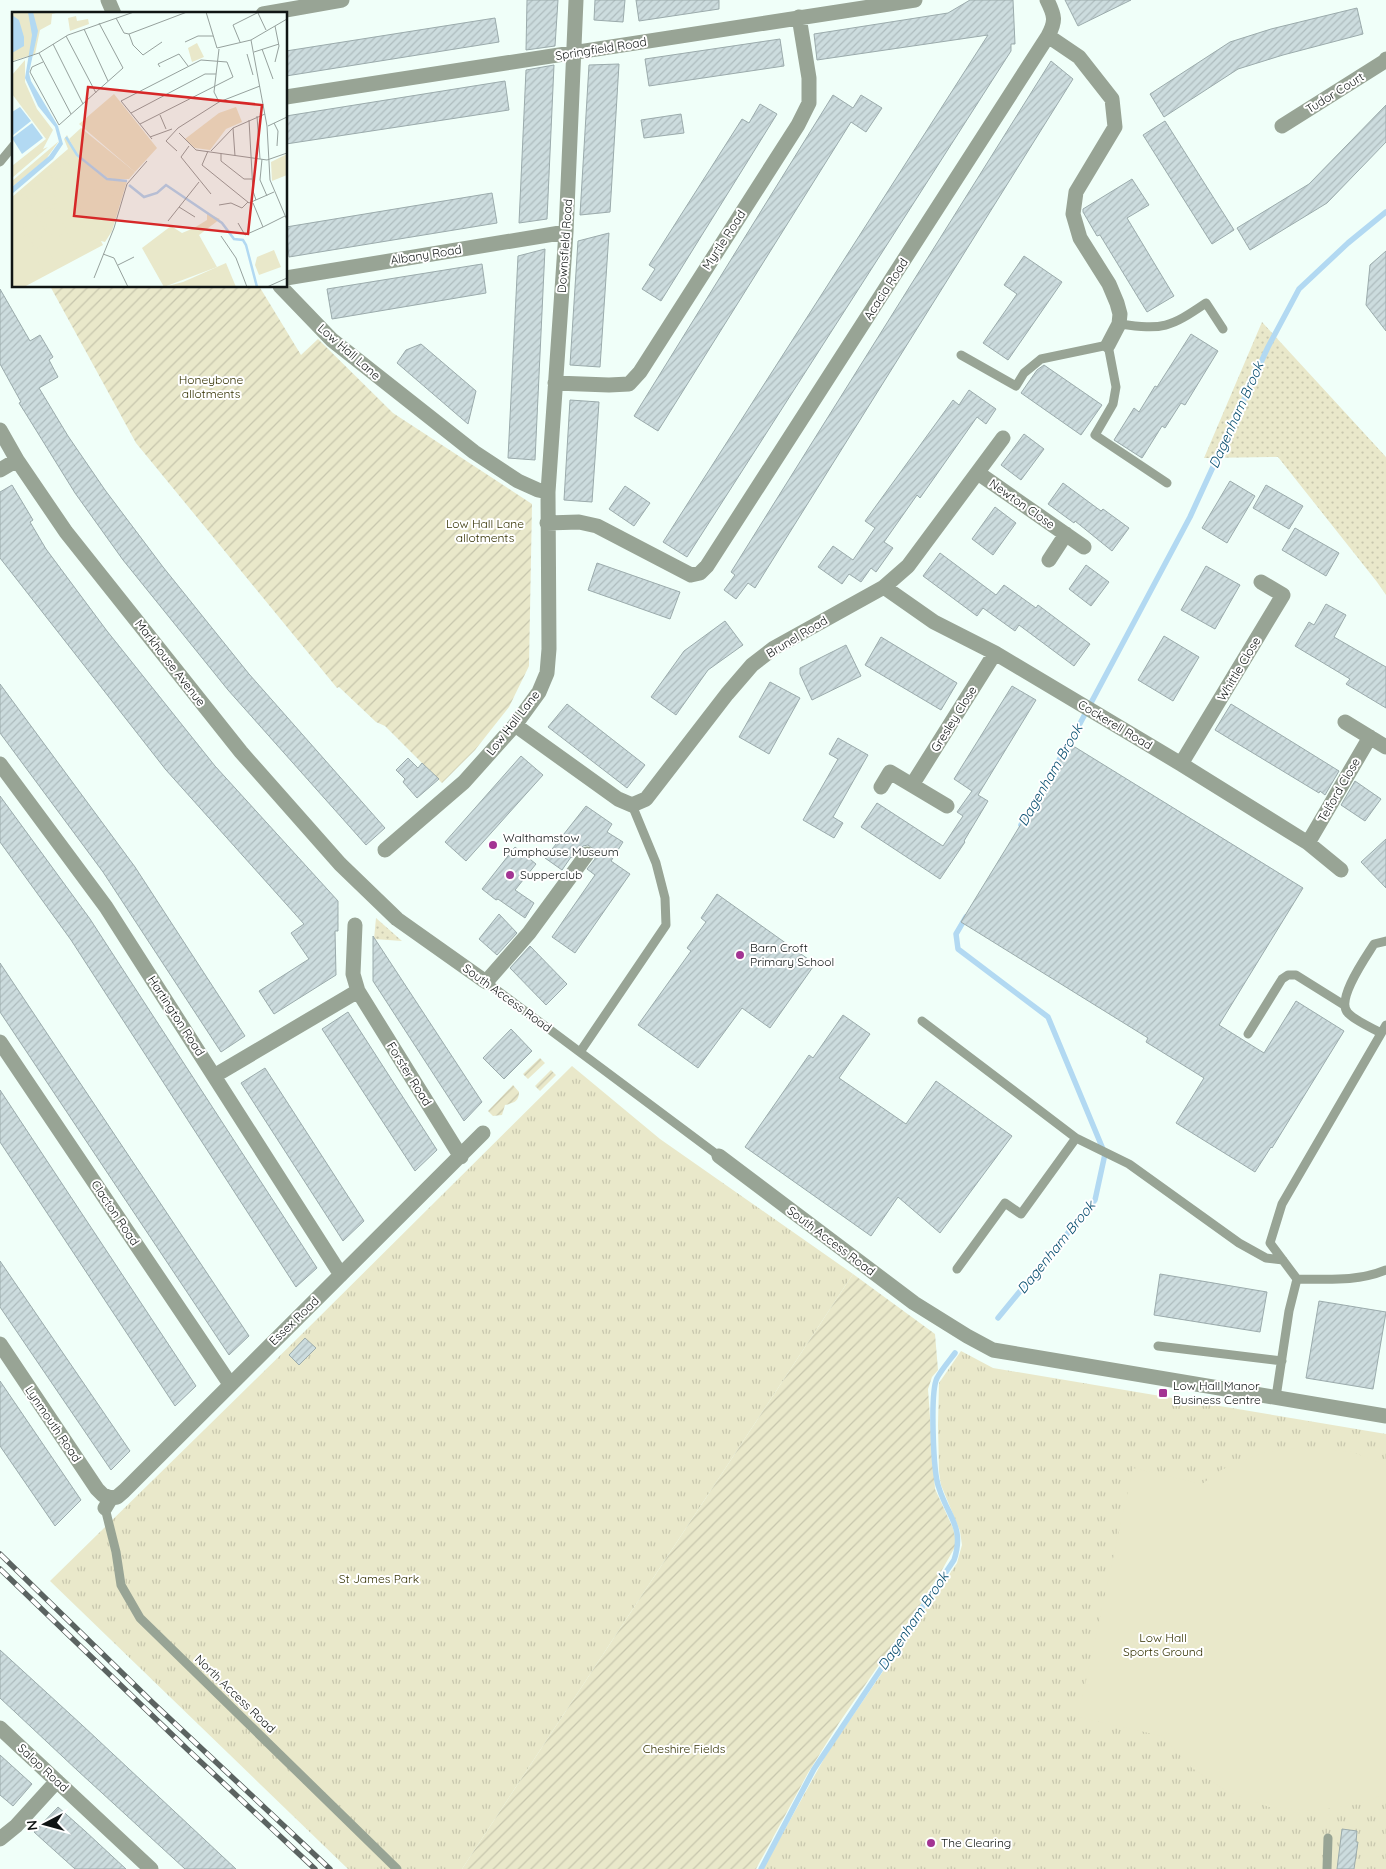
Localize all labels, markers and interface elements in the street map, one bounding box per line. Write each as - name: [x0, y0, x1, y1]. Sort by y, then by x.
- inset map: [12, 12, 288, 288]
- street label: Springfield Road: [554, 34, 648, 63]
- street label: Tudor Court: [1303, 69, 1367, 116]
- street label: Downsfield Road: [554, 198, 575, 293]
- street label: Myrtle Road: [699, 207, 748, 272]
- street label: Albany Road: [389, 241, 463, 268]
- street label: Acacia Road: [860, 255, 911, 322]
- street label: Low Hall Lane: [315, 320, 384, 383]
- water label: Dagenham Brook: [1204, 358, 1268, 471]
- park label: Honeybone allotments: [179, 372, 244, 401]
- street label: Newton Close: [987, 475, 1058, 532]
- park label: Low Hall Lane allotments: [446, 516, 524, 545]
- street label: Brunel Road: [763, 612, 830, 661]
- street label: Markhouse Avenue: [132, 616, 209, 709]
- street label: Whittle Close: [1214, 634, 1264, 703]
- street label: Gresley Close: [927, 683, 980, 754]
- street label: Low Hall Lane: [483, 687, 543, 758]
- street label: Cockerell Road: [1075, 697, 1155, 753]
- water label: Dagenham Brook: [1014, 720, 1087, 829]
- street label: Telford Close: [1314, 755, 1363, 824]
- place label: Walthamstow Pumphouse Museum: [503, 830, 619, 859]
- marker: Walthamstow Pumphouse Museum: [487, 839, 499, 851]
- place label: Supperclub: [520, 867, 582, 882]
- marker: Supperclub: [504, 869, 516, 881]
- place label: Barn Croft Primary School: [750, 940, 834, 969]
- marker: Barn Croft Primary School: [734, 949, 746, 961]
- street label: South Access Road: [460, 960, 555, 1035]
- street label: Hartington Road: [145, 973, 208, 1059]
- street label: Forster Road: [384, 1039, 435, 1108]
- street label: Clacton Road: [88, 1177, 143, 1248]
- water label: Dagenham Brook: [1013, 1196, 1100, 1297]
- street label: South Access Road: [784, 1203, 878, 1279]
- street label: Essex Road: [266, 1293, 322, 1348]
- place label: Low Hall Manor Business Centre: [1173, 1378, 1261, 1407]
- street label: Lynmouth Road: [22, 1383, 84, 1465]
- marker: Low Hall Manor Business Centre: [1157, 1387, 1169, 1399]
- water label: Dagenham Brook: [873, 1567, 953, 1674]
- park label: St James Park: [339, 1571, 419, 1586]
- park label: Low Hall Sports Ground: [1123, 1630, 1203, 1659]
- street label: North Access Road: [192, 1651, 279, 1736]
- street label: Salop Road: [15, 1740, 72, 1795]
- park label: Cheshire Fields: [643, 1741, 726, 1756]
- north arrow: [20, 1799, 70, 1849]
- text: N: [23, 1819, 42, 1831]
- place label: The Clearing: [941, 1835, 1011, 1850]
- marker: The Clearing: [925, 1837, 937, 1849]

